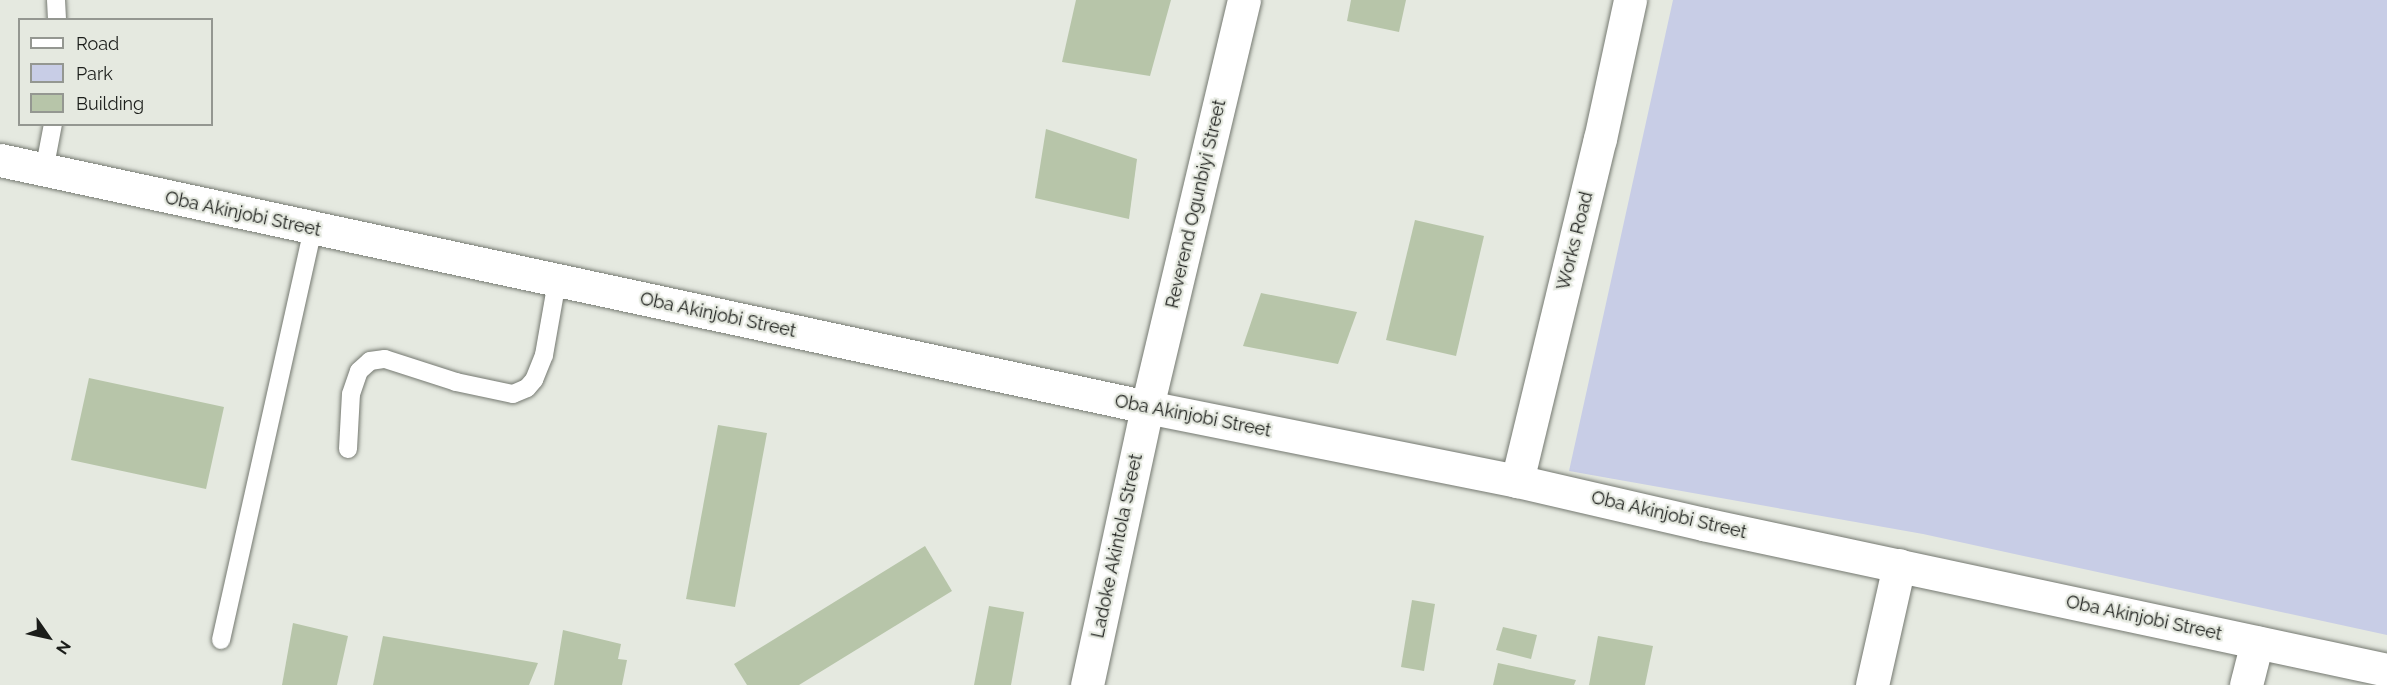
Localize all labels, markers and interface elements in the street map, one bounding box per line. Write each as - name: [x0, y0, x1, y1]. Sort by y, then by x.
- legend: [18, 18, 213, 126]
- text: Road: [76, 33, 119, 54]
- text: Park: [76, 63, 113, 84]
- text: Building: [76, 93, 144, 114]
- street label: Reverend Ogunbiyi Street: [1161, 98, 1231, 310]
- street label: Oba Akinjobi Street: [163, 187, 323, 241]
- street label: Works Road: [1552, 190, 1598, 292]
- street label: Oba Akinjobi Street: [638, 288, 798, 342]
- street label: Oba Akinjobi Street: [1113, 390, 1273, 442]
- street label: Ladoke Akintola Street: [1087, 452, 1147, 640]
- street label: Oba Akinjobi Street: [1589, 487, 1749, 543]
- street label: Oba Akinjobi Street: [2064, 591, 2224, 645]
- north arrow: [18, 607, 78, 667]
- text: N: [52, 637, 75, 658]

